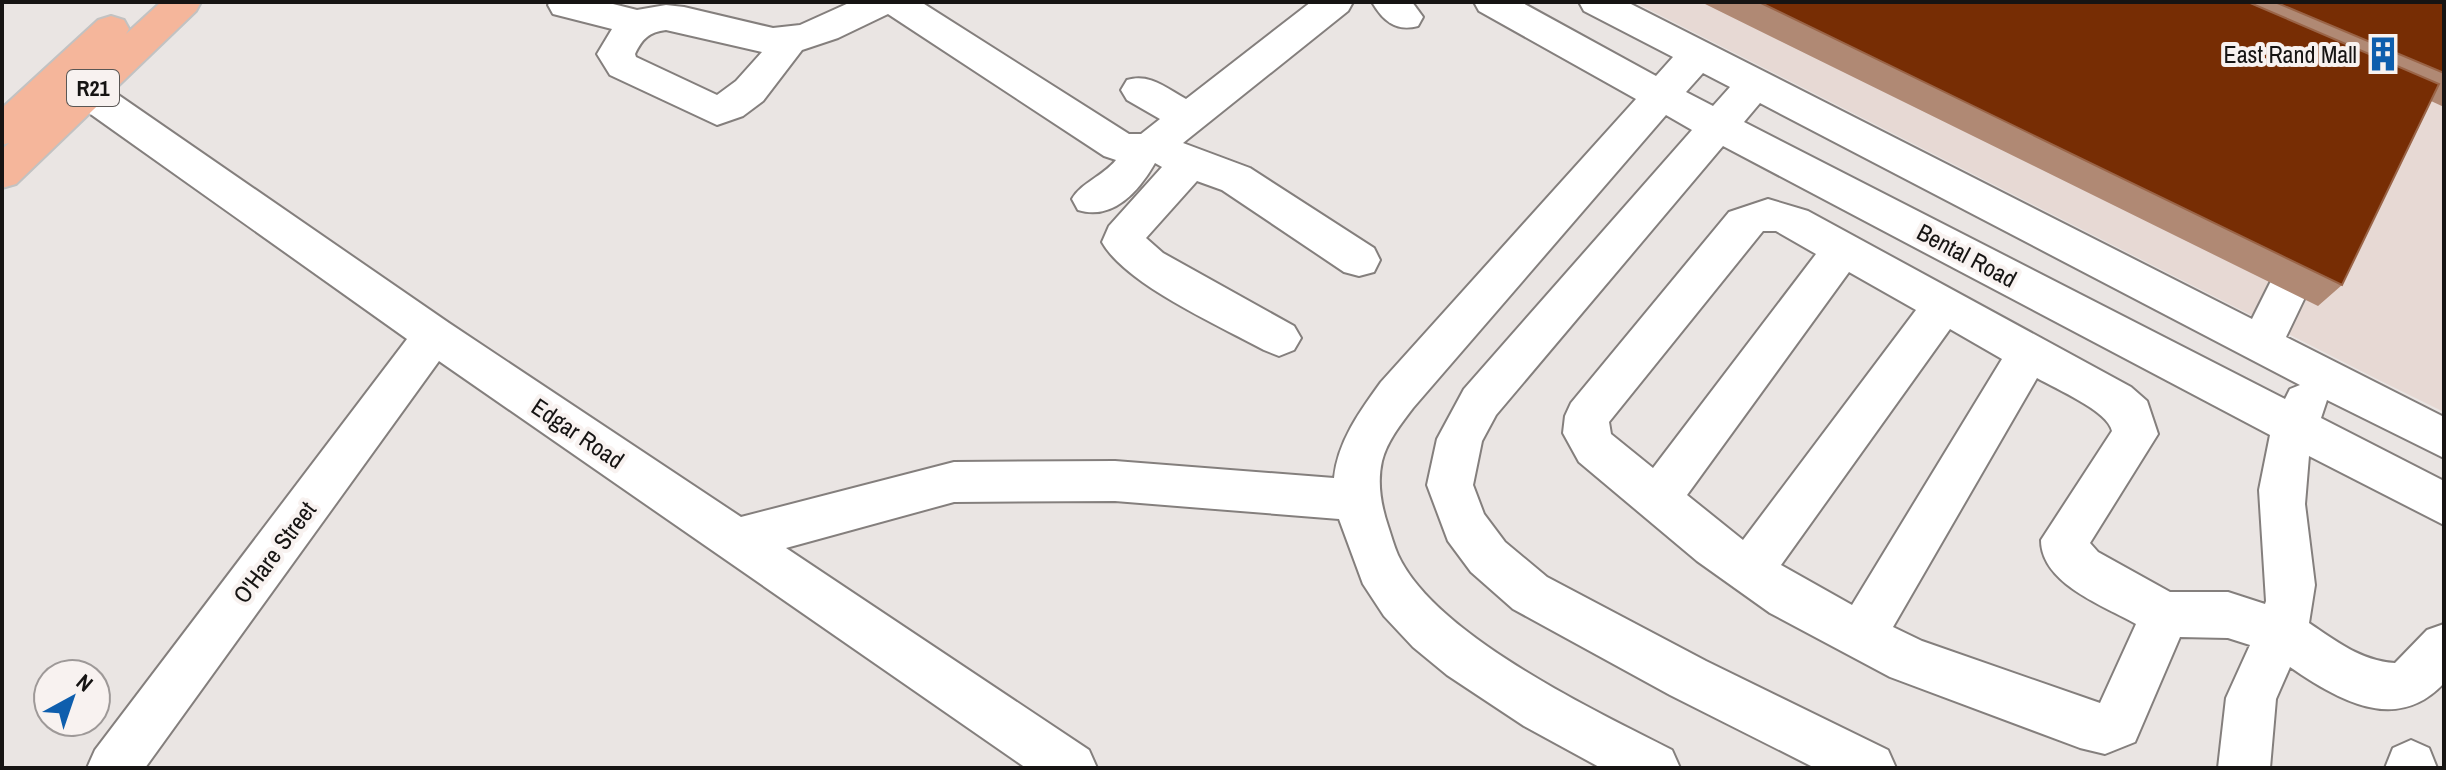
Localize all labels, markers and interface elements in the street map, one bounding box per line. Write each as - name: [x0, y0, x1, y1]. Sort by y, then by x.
- building icon: East Rand Mall: [2364, 35, 2402, 73]
- place label: East Rand Mall: [2224, 38, 2357, 70]
- road number: R21: [67, 70, 119, 106]
- street label: Bental Road: [1912, 215, 2022, 295]
- street label: Edgar Road: [526, 390, 630, 476]
- street label: O'Hare Street: [225, 494, 323, 609]
- north arrow: [32, 658, 112, 738]
- text: N: [70, 667, 99, 698]

